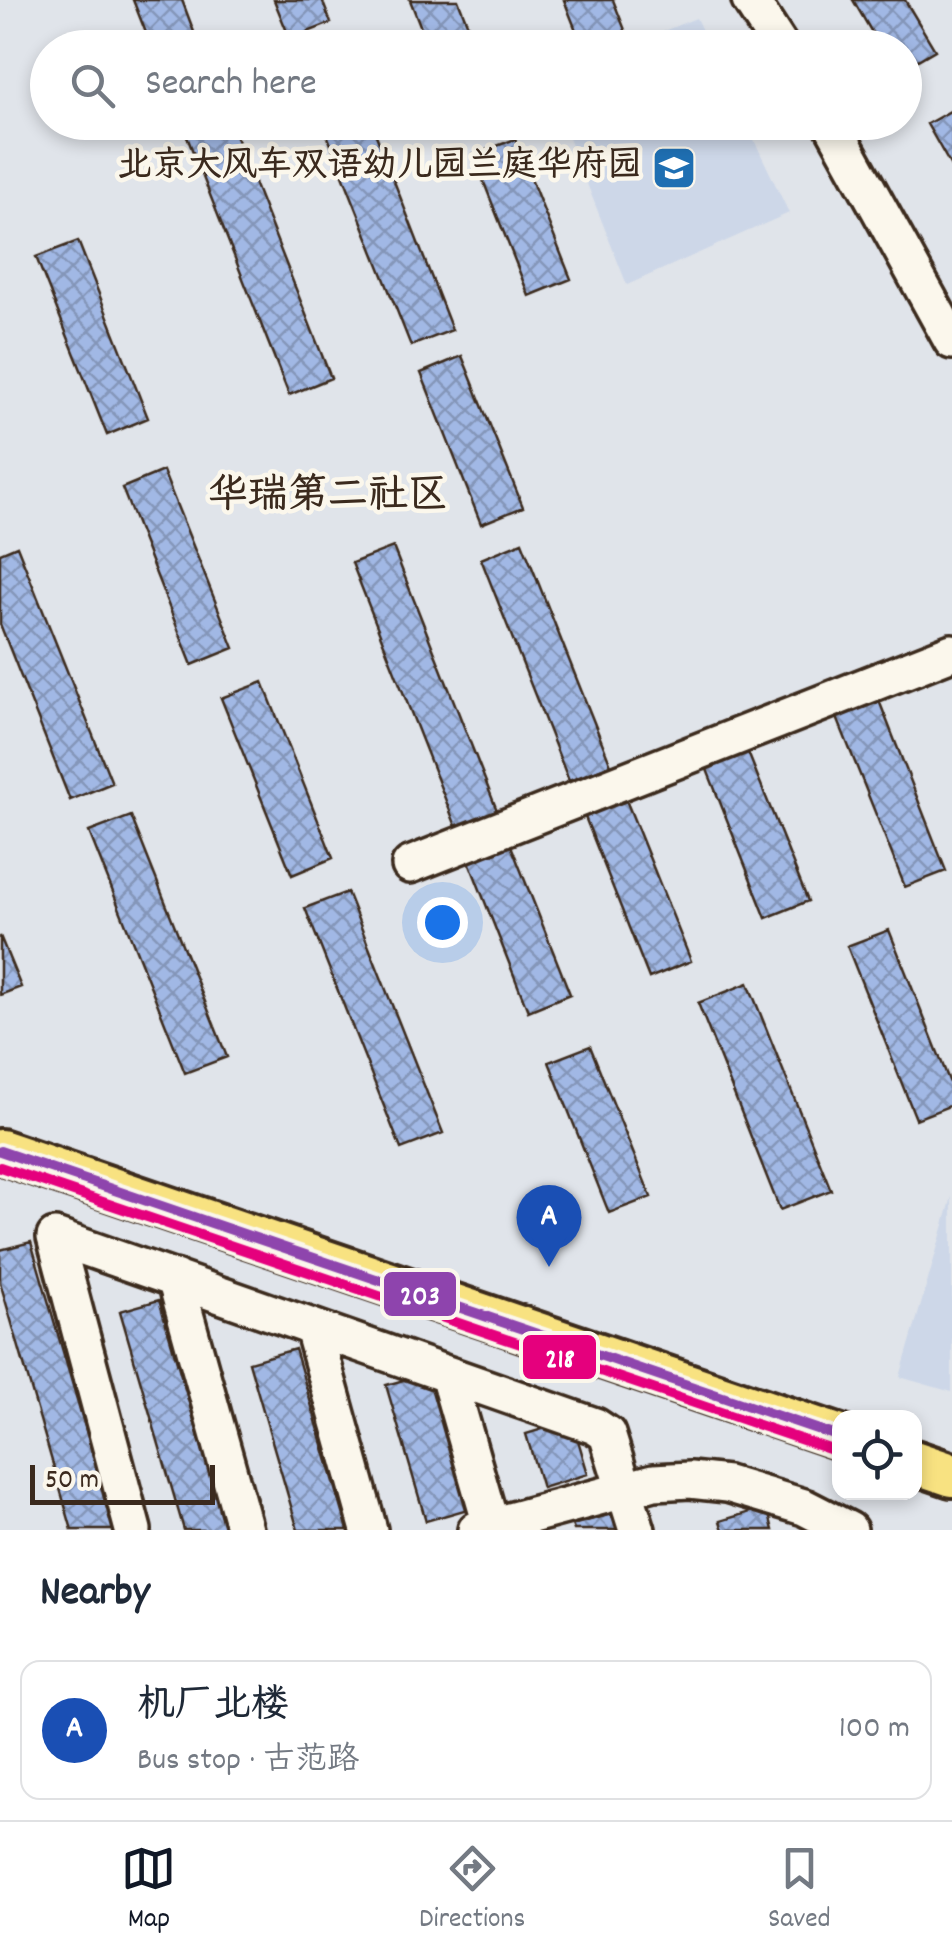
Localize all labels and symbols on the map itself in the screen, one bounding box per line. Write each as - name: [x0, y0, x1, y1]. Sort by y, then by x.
- place label: 北京大风车双语幼儿园兰庭华府园: [117, 143, 642, 193]
- school or university icon: 北京大风车双语幼儿园兰庭华府园: [651, 145, 697, 191]
- district label: 华瑞第二社区: [208, 470, 448, 527]
- your location: [417, 897, 468, 948]
- pin: A: [516, 1184, 582, 1267]
- line badge: 203: [382, 1270, 458, 1318]
- text: 203: [400, 1279, 440, 1319]
- line badge: 218: [521, 1333, 598, 1381]
- text: 218: [545, 1342, 575, 1382]
- scale bar: [30, 1460, 215, 1504]

